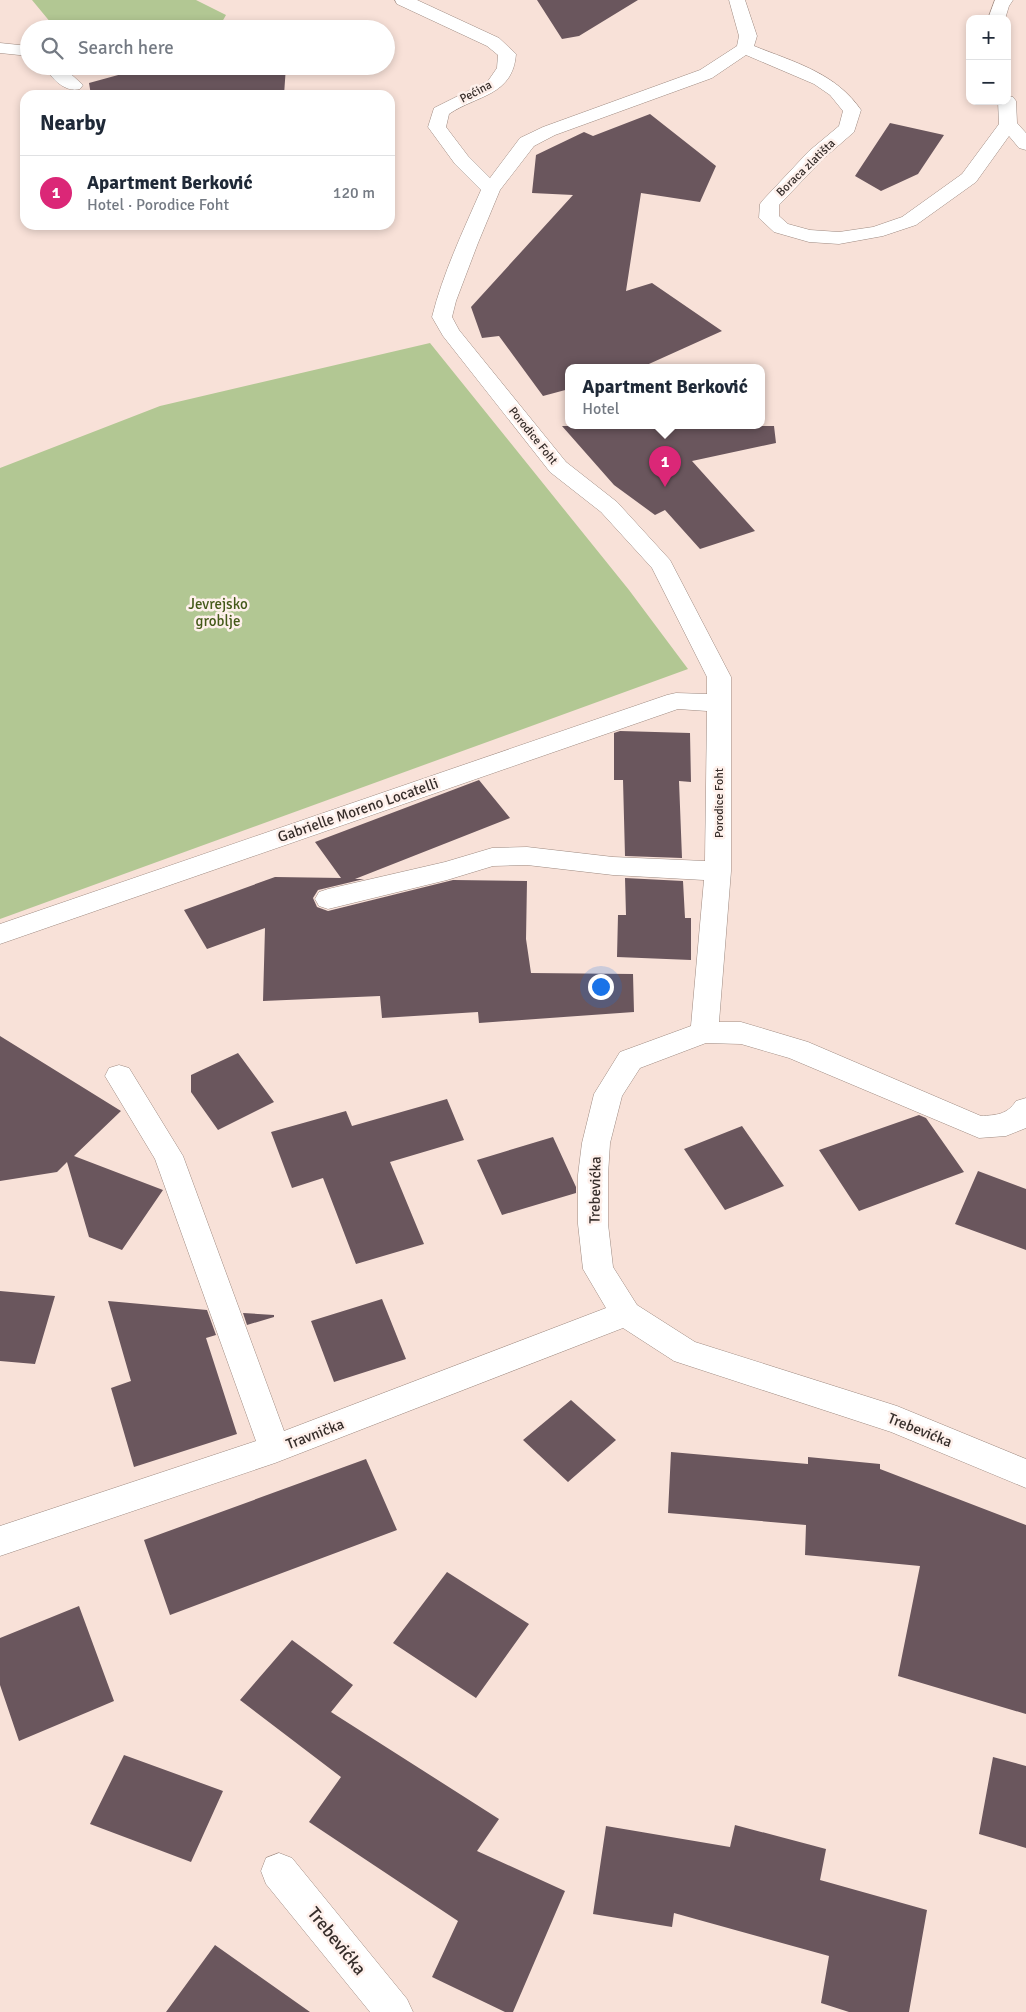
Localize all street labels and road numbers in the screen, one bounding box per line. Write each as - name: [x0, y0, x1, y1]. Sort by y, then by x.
- street label: Pećina: [457, 77, 495, 107]
- street label: Boraca zlatišta: [773, 136, 839, 200]
- street label: Porodice Foht: [505, 404, 561, 468]
- street label: Porodice Foht: [712, 768, 727, 838]
- street label: Gabrielle Moreno Locatelli: [275, 774, 441, 846]
- street label: Trebevićka: [585, 1156, 605, 1224]
- street label: Trebevićka: [885, 1409, 955, 1451]
- street label: Travnička: [283, 1415, 347, 1453]
- street label: Trebevićka: [303, 1903, 371, 1979]

